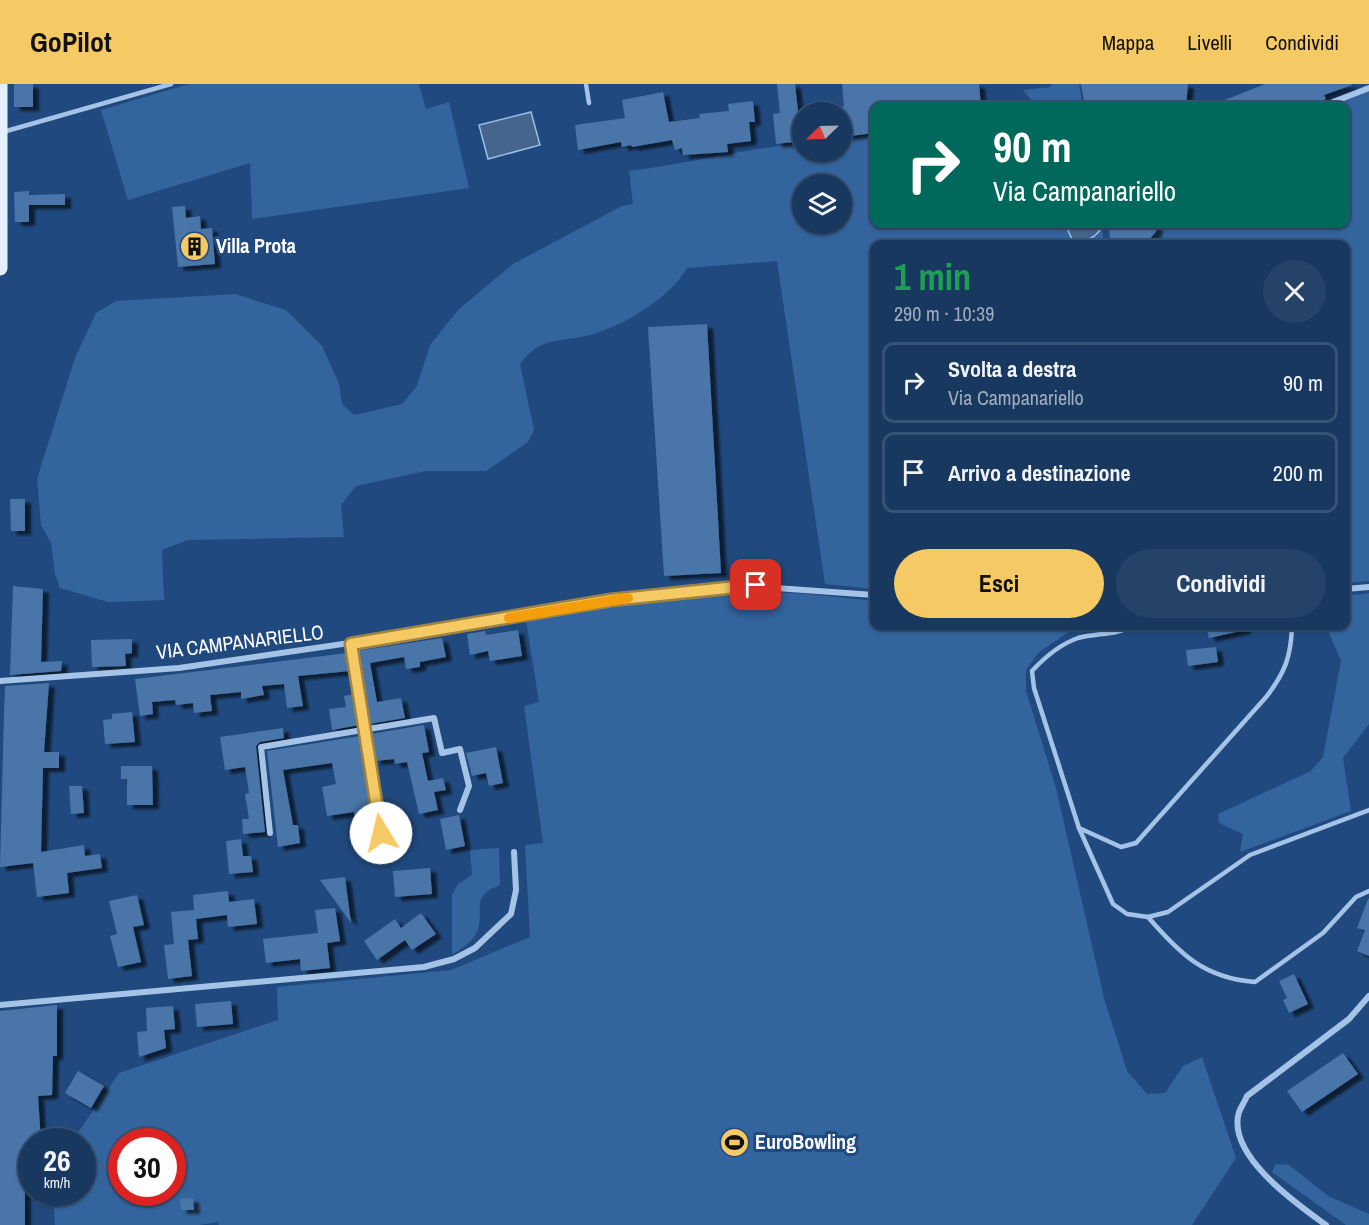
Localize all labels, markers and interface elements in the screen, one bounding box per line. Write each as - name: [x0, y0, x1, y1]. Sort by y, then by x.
- text: GoPilot: [30, 23, 112, 61]
- text: Mappa: [1102, 28, 1154, 57]
- text: Livelli: [1187, 28, 1232, 57]
- text: Condividi: [1265, 28, 1339, 57]
- north arrow: [792, 102, 852, 162]
- map controls: [792, 102, 852, 234]
- text: 90 m: [993, 119, 1072, 175]
- icon: right: [894, 126, 972, 204]
- text: Via Campanariello: [993, 173, 1176, 209]
- button: layers: [792, 174, 852, 234]
- building icon: Villa Prota: [179, 230, 211, 262]
- place label: Villa Prota: [216, 232, 296, 259]
- text: 1 min: [894, 253, 971, 301]
- button: close: [1263, 260, 1326, 323]
- text: 290 m · 10:39: [894, 300, 994, 327]
- text: Svolta a destra: [948, 354, 1076, 384]
- icon: right: [897, 366, 930, 399]
- text: 90 m: [1283, 368, 1323, 398]
- text: Via Campanariello: [948, 384, 1084, 411]
- icon: arrive: [897, 456, 930, 489]
- text: Arrivo a destinazione: [948, 458, 1130, 488]
- text: 200 m: [1273, 458, 1323, 488]
- button: Esci: [894, 549, 1104, 618]
- button: Condividi: [1116, 549, 1326, 618]
- pin: [730, 559, 781, 610]
- icon: arrive: [739, 568, 772, 601]
- street label: VIA CAMPANARIELLO: [155, 618, 325, 665]
- position arrow: [349, 801, 413, 865]
- sports icon: EuroBowling: [718, 1126, 750, 1158]
- speed limit sign: 30: [108, 1128, 186, 1206]
- place label: EuroBowling: [755, 1128, 856, 1155]
- text: 26: [43, 1140, 71, 1180]
- text: km/h: [44, 1172, 70, 1193]

